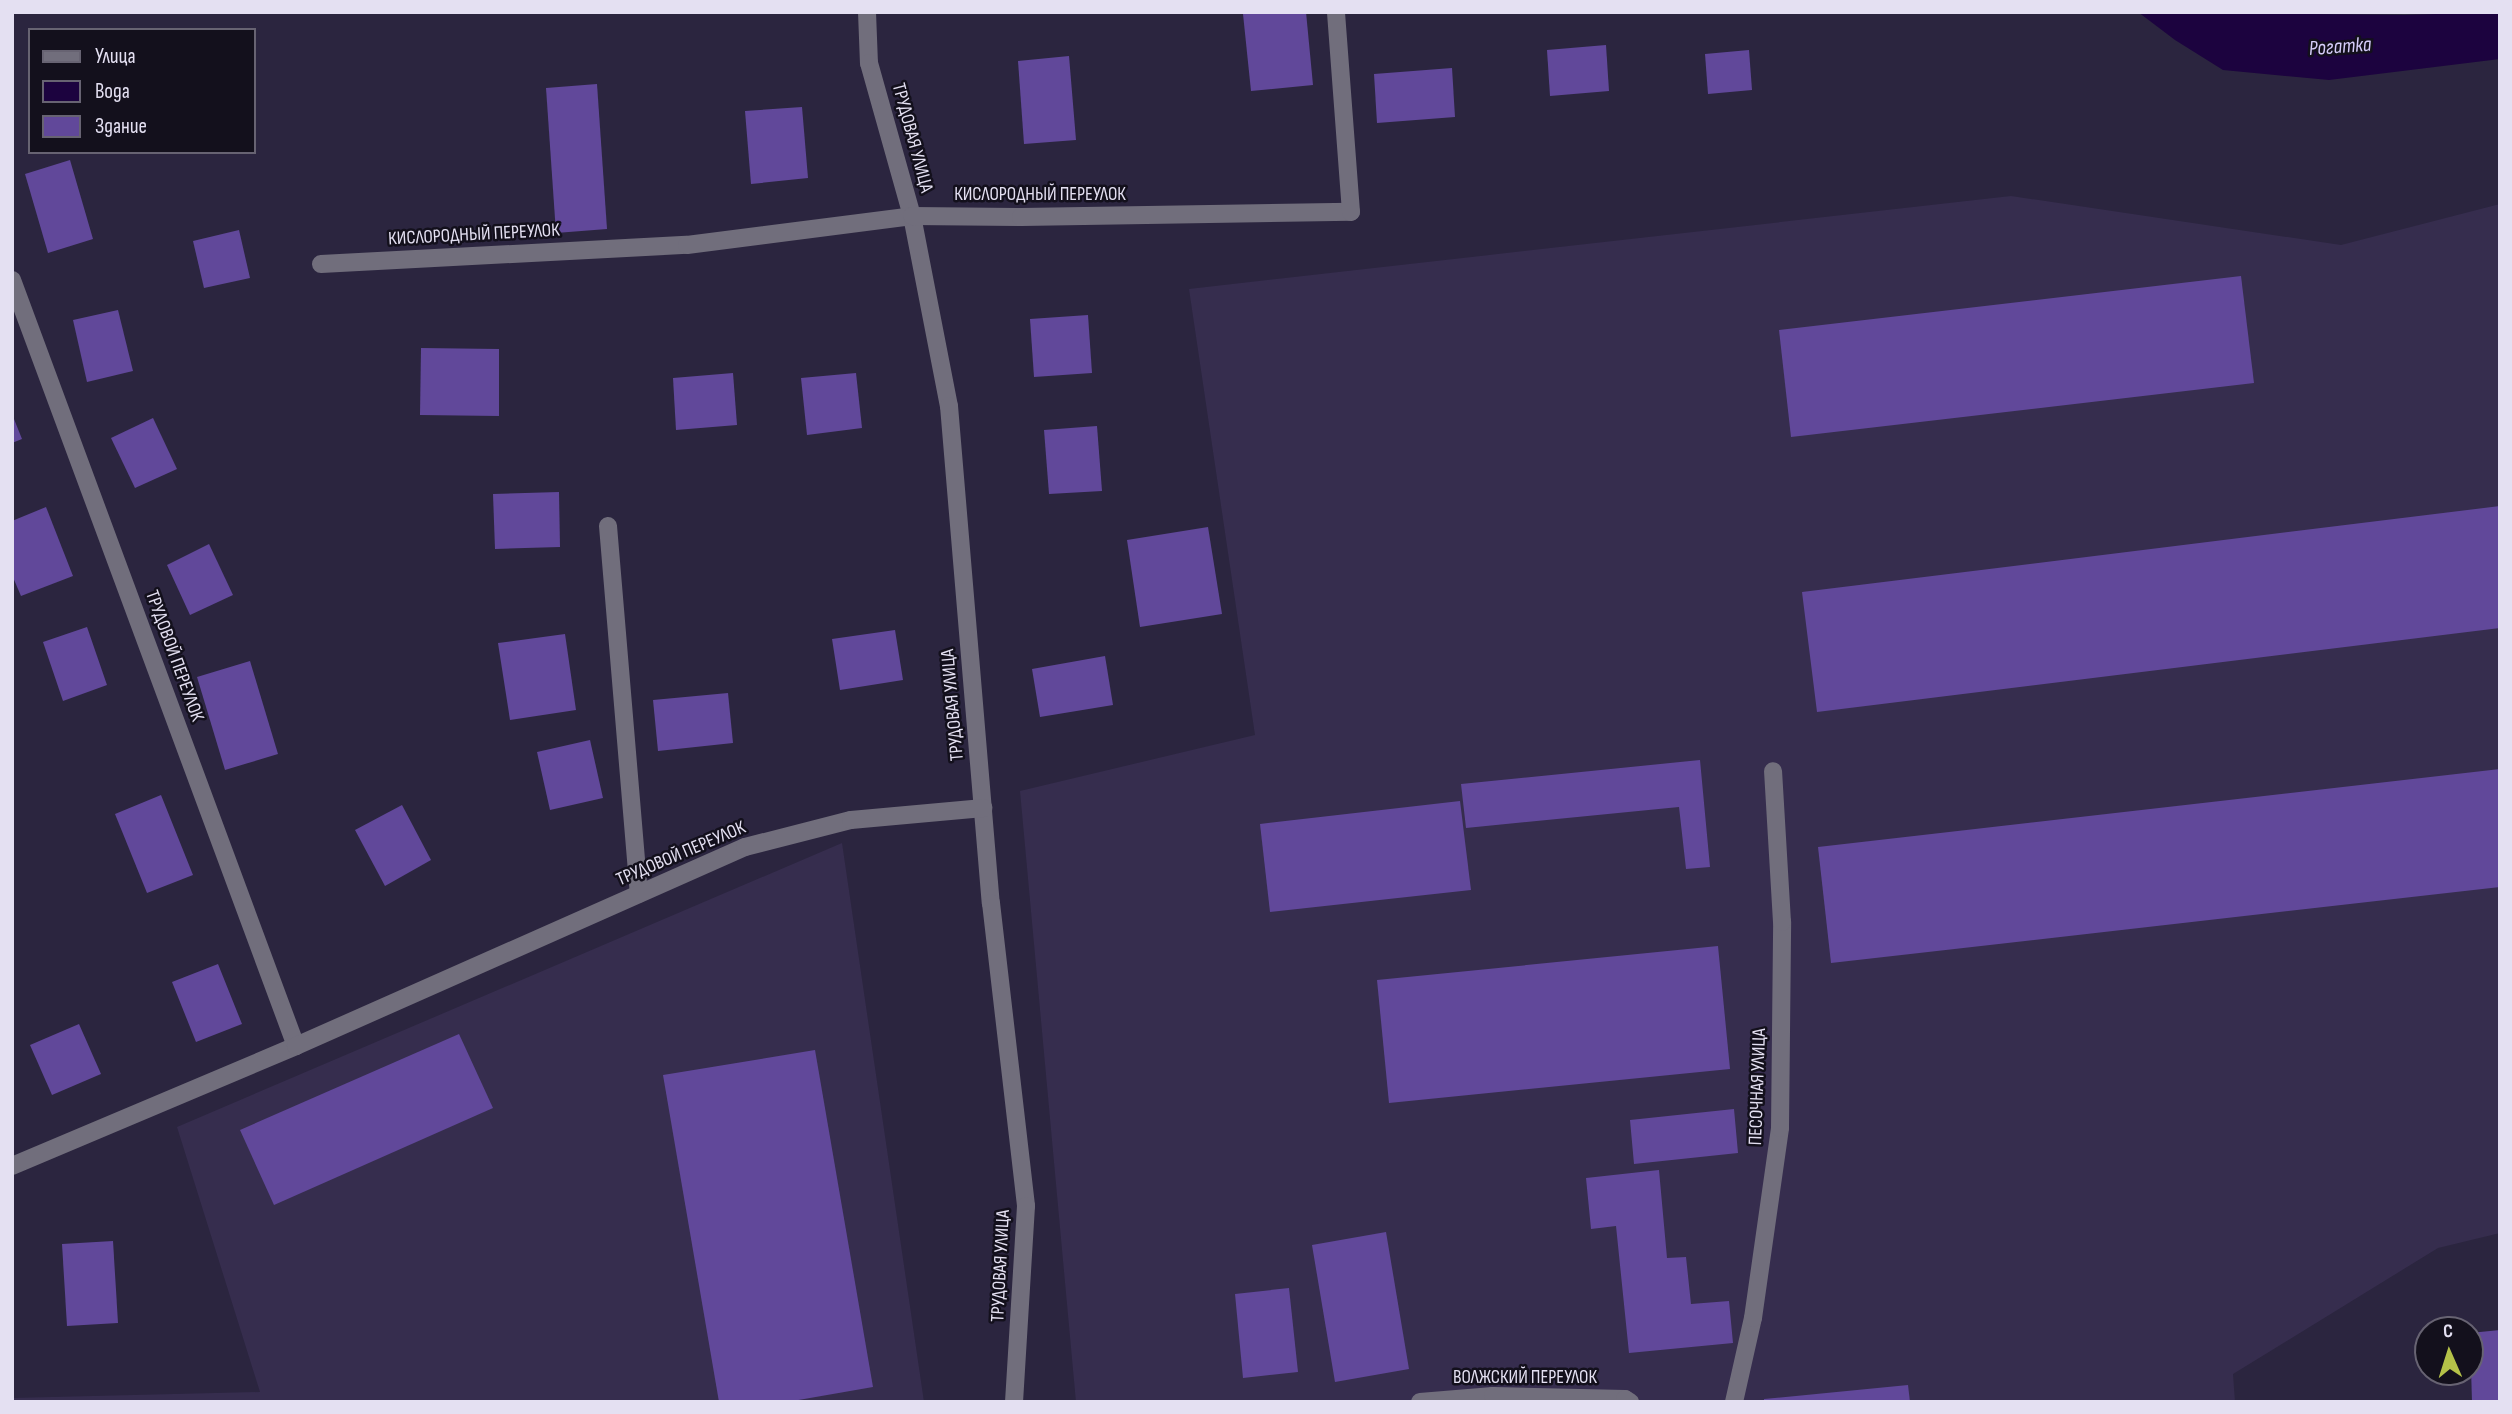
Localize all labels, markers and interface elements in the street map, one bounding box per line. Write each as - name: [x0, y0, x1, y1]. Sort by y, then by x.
- legend: [28, 28, 256, 154]
- water label: Рогатка: [2308, 32, 2372, 62]
- text: Улица: [95, 44, 136, 69]
- text: Вода: [95, 79, 130, 104]
- street label: ТРУДОВАЯ УЛИЦА: [886, 81, 938, 195]
- text: Здание: [95, 114, 147, 139]
- street label: КИСЛОРОДНЫЙ ПЕРЕУЛОК: [954, 184, 1126, 206]
- street label: КИСЛОРОДНЫЙ ПЕРЕУЛОК: [388, 219, 560, 251]
- street label: ТРУДОВОЙ ПЕРЕУЛОК: [140, 587, 208, 725]
- street label: ТРУДОВАЯ УЛИЦА: [937, 648, 969, 762]
- street label: ТРУДОВОЙ ПЕРЕУЛОК: [613, 817, 749, 891]
- street label: ПЕСОЧНАЯ УЛИЦА: [1745, 1028, 1771, 1146]
- street label: ТРУДОВАЯ УЛИЦА: [987, 1209, 1015, 1323]
- north arrow: [2414, 1316, 2484, 1386]
- text: С: [2443, 1320, 2453, 1343]
- street label: ВОЛЖСКИЙ ПЕРЕУЛОК: [1453, 1367, 1597, 1389]

